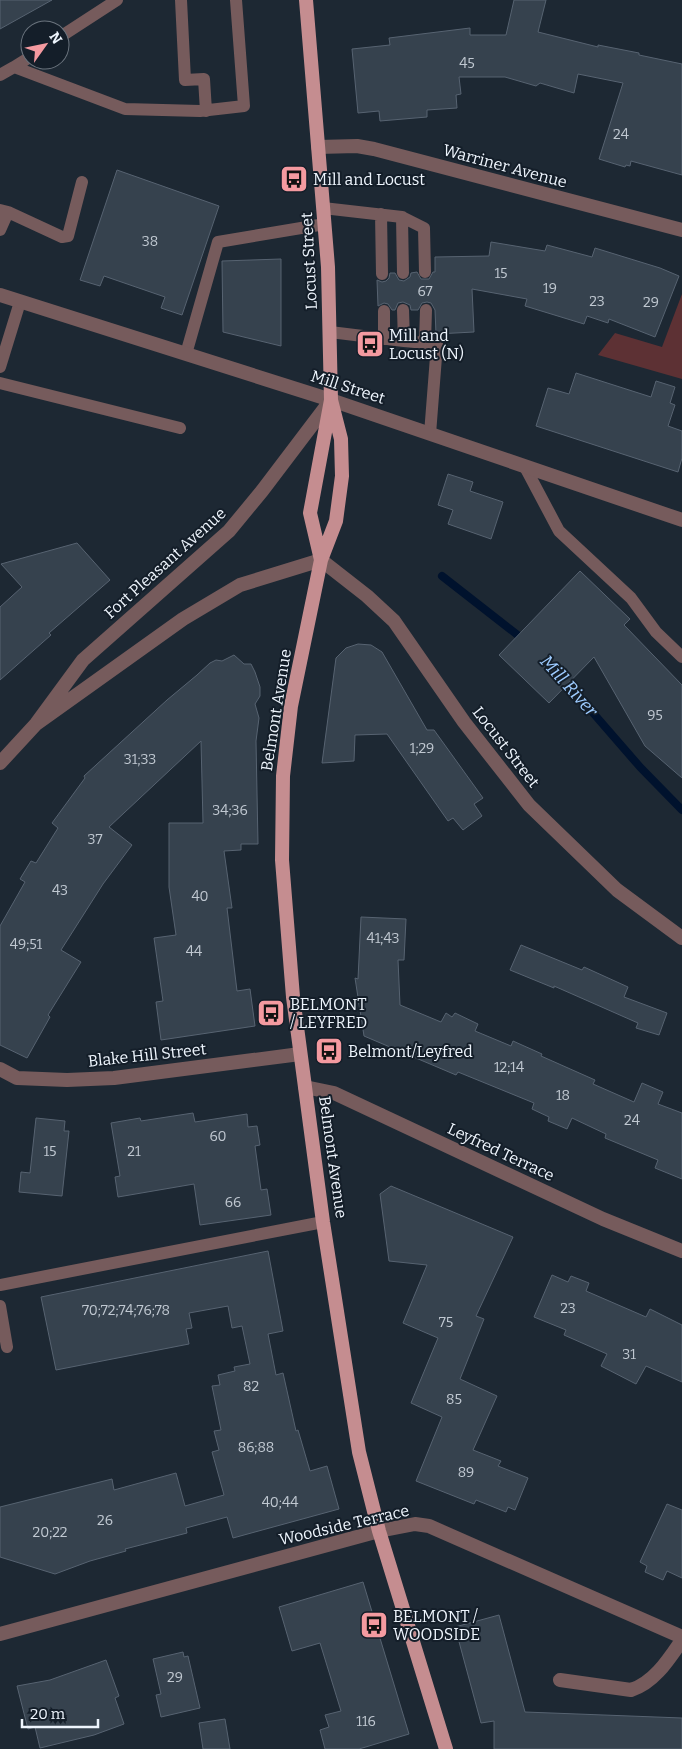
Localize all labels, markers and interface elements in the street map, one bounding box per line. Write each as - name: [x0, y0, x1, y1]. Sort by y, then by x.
- north arrow: [20, 20, 70, 70]
- text: N: [45, 29, 66, 48]
- house number: 45: [459, 55, 475, 72]
- house number: 24: [613, 126, 629, 143]
- street label: Warriner Avenue: [441, 140, 569, 192]
- bus stop icon: Mill and Locust: [279, 164, 309, 194]
- place label: Mill and Locust: [313, 170, 425, 189]
- street label: Locust Street: [297, 212, 321, 310]
- house number: 38: [142, 233, 158, 250]
- house number: 15: [494, 265, 508, 282]
- house number: 19: [543, 280, 557, 297]
- house number: 67: [417, 283, 433, 300]
- house number: 23: [589, 293, 605, 310]
- house number: 29: [643, 294, 659, 311]
- place label: Mill and Locust (N): [389, 326, 464, 363]
- bus stop icon: Mill and Locust (N): [355, 329, 385, 359]
- street label: Mill Street: [309, 366, 388, 408]
- street label: Fort Pleasant Avenue: [100, 504, 230, 622]
- street label: Belmont Avenue: [257, 648, 295, 772]
- water label: Mill River: [536, 651, 603, 722]
- street label: Locust Street: [468, 703, 544, 791]
- house number: 95: [647, 707, 663, 724]
- house number: 1;29: [410, 740, 434, 757]
- house number: 31;33: [124, 751, 156, 768]
- house number: 34;36: [212, 802, 248, 819]
- house number: 37: [87, 831, 103, 848]
- house number: 43: [52, 882, 68, 899]
- house number: 40: [191, 888, 209, 905]
- house number: 41;43: [366, 930, 400, 947]
- house number: 49;51: [10, 936, 43, 953]
- house number: 44: [186, 943, 202, 960]
- place label: BELMONT / LEYFRED: [290, 995, 367, 1032]
- bus stop icon: BELMONT / LEYFRED: [256, 998, 286, 1028]
- bus stop icon: Belmont/Leyfred: [314, 1036, 344, 1066]
- street label: Blake Hill Street: [87, 1039, 207, 1071]
- place label: Belmont/Leyfred: [348, 1042, 473, 1061]
- house number: 12;14: [494, 1059, 524, 1076]
- house number: 18: [556, 1087, 570, 1104]
- street label: Belmont Avenue: [315, 1095, 351, 1219]
- house number: 24: [624, 1112, 640, 1129]
- street label: Leyfred Terrace: [445, 1119, 557, 1185]
- house number: 60: [209, 1128, 227, 1145]
- house number: 15: [43, 1143, 57, 1160]
- house number: 21: [127, 1143, 141, 1160]
- house number: 66: [225, 1194, 241, 1211]
- house number: 23: [560, 1300, 576, 1317]
- house number: 70;72;74;76;78: [82, 1302, 170, 1319]
- house number: 75: [439, 1314, 453, 1331]
- house number: 31: [622, 1346, 636, 1363]
- house number: 82: [243, 1378, 259, 1395]
- house number: 85: [446, 1391, 462, 1408]
- house number: 86;88: [238, 1439, 274, 1456]
- house number: 89: [458, 1464, 474, 1481]
- house number: 40;44: [262, 1494, 298, 1511]
- street label: Woodside Terrace: [277, 1501, 411, 1549]
- house number: 26: [97, 1512, 113, 1529]
- house number: 20;22: [33, 1524, 67, 1541]
- place label: BELMONT / WOODSIDE: [393, 1607, 480, 1644]
- bus stop icon: BELMONT / WOODSIDE: [359, 1610, 389, 1640]
- house number: 29: [167, 1669, 183, 1686]
- scale bar: [22, 1696, 99, 1728]
- text: 20 m: [30, 1705, 66, 1723]
- house number: 116: [356, 1713, 376, 1730]

